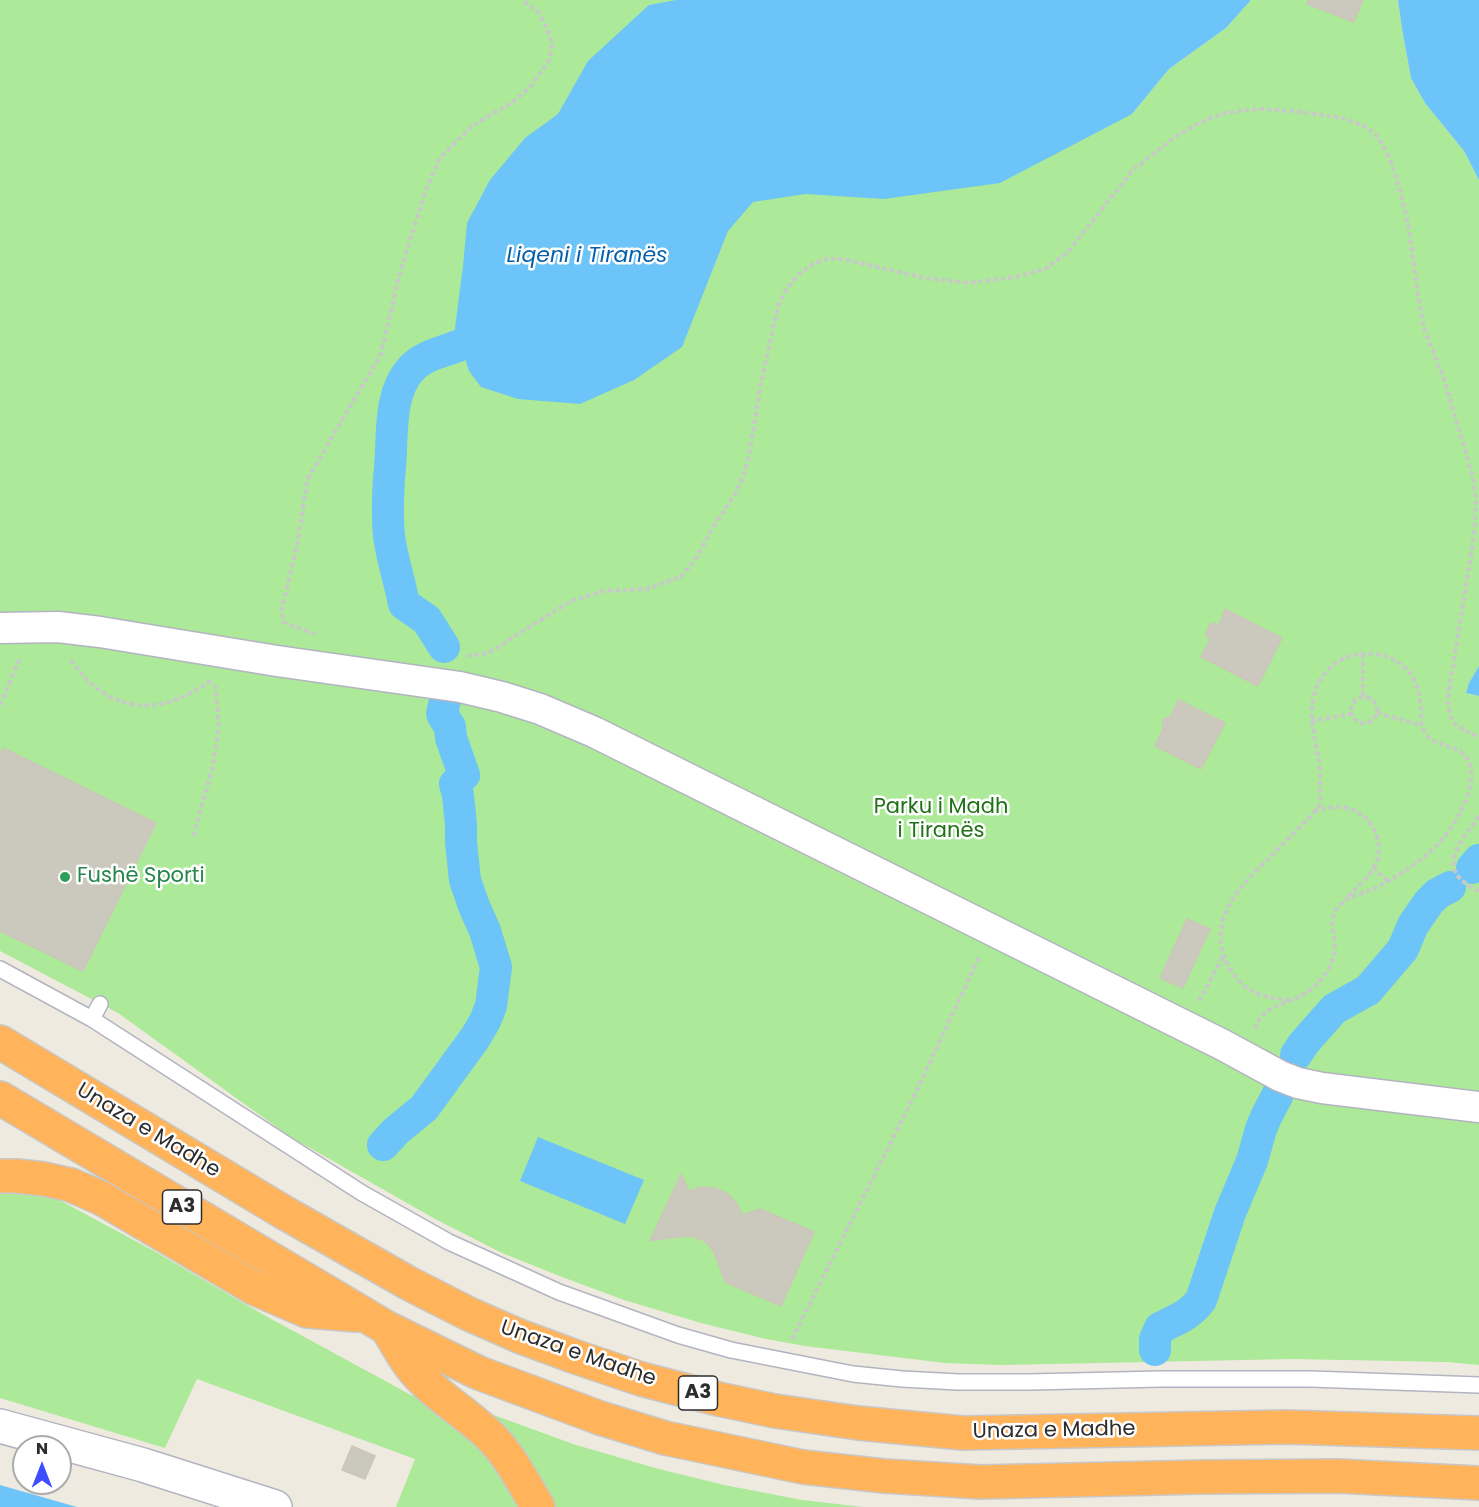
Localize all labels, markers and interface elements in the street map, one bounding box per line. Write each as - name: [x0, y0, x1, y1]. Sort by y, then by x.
- water label: Liqeni i Tiranës: [506, 243, 668, 269]
- park label: Parku i Madh i Tiranës: [874, 795, 1008, 845]
- place label: Fushë Sporti: [77, 864, 205, 890]
- marker: Fushë Sporti: [58, 870, 72, 884]
- street label: Unaza e Madhe: [72, 1078, 224, 1184]
- road number: A3: [162, 1190, 201, 1224]
- street label: Unaza e Madhe: [497, 1316, 659, 1392]
- road number: A3: [678, 1376, 718, 1410]
- street label: Unaza e Madhe: [972, 1417, 1136, 1445]
- north arrow: [12, 1435, 72, 1495]
- text: N: [36, 1437, 48, 1460]

